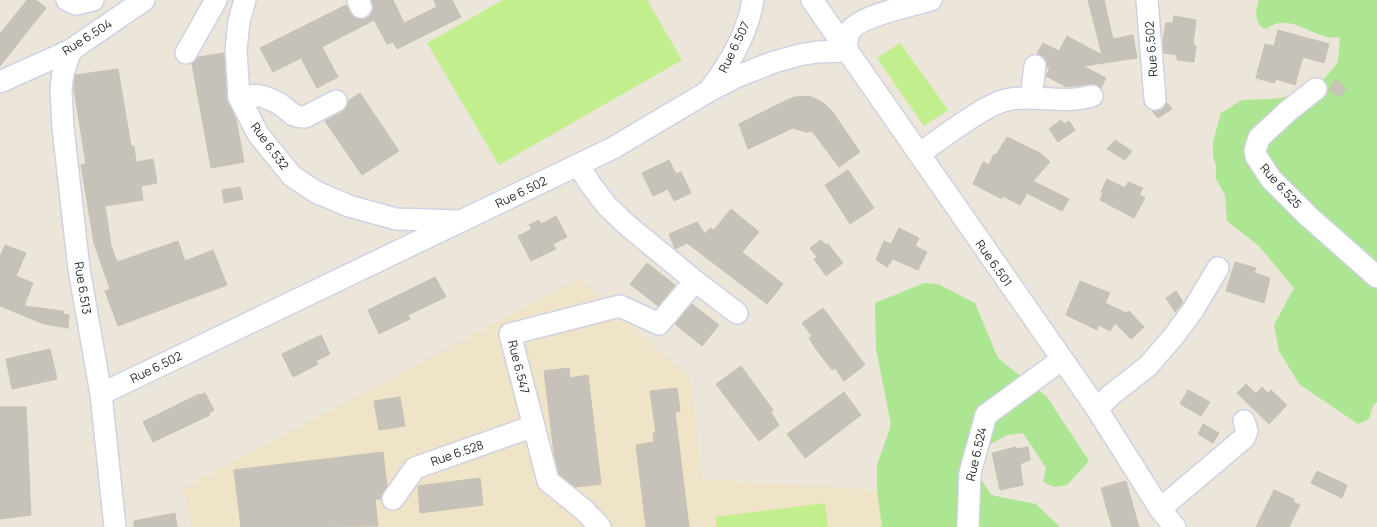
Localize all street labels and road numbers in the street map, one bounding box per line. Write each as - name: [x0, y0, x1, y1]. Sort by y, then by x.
- street label: Rue 6.504: [59, 15, 115, 59]
- street label: Rue 6.507: [714, 19, 754, 75]
- street label: Rue 6.502: [1141, 20, 1161, 77]
- street label: Rue 6.532: [247, 119, 293, 173]
- street label: Rue 6.525: [1256, 160, 1306, 212]
- street label: Rue 6.502: [492, 172, 550, 212]
- street label: Rue 6.501: [972, 236, 1016, 290]
- street label: Rue 6.513: [70, 261, 96, 315]
- street label: Rue 6.547: [504, 338, 534, 396]
- street label: Rue 6.502: [127, 347, 185, 387]
- street label: Rue 6.524: [962, 425, 990, 483]
- street label: Rue 6.528: [428, 436, 486, 470]

